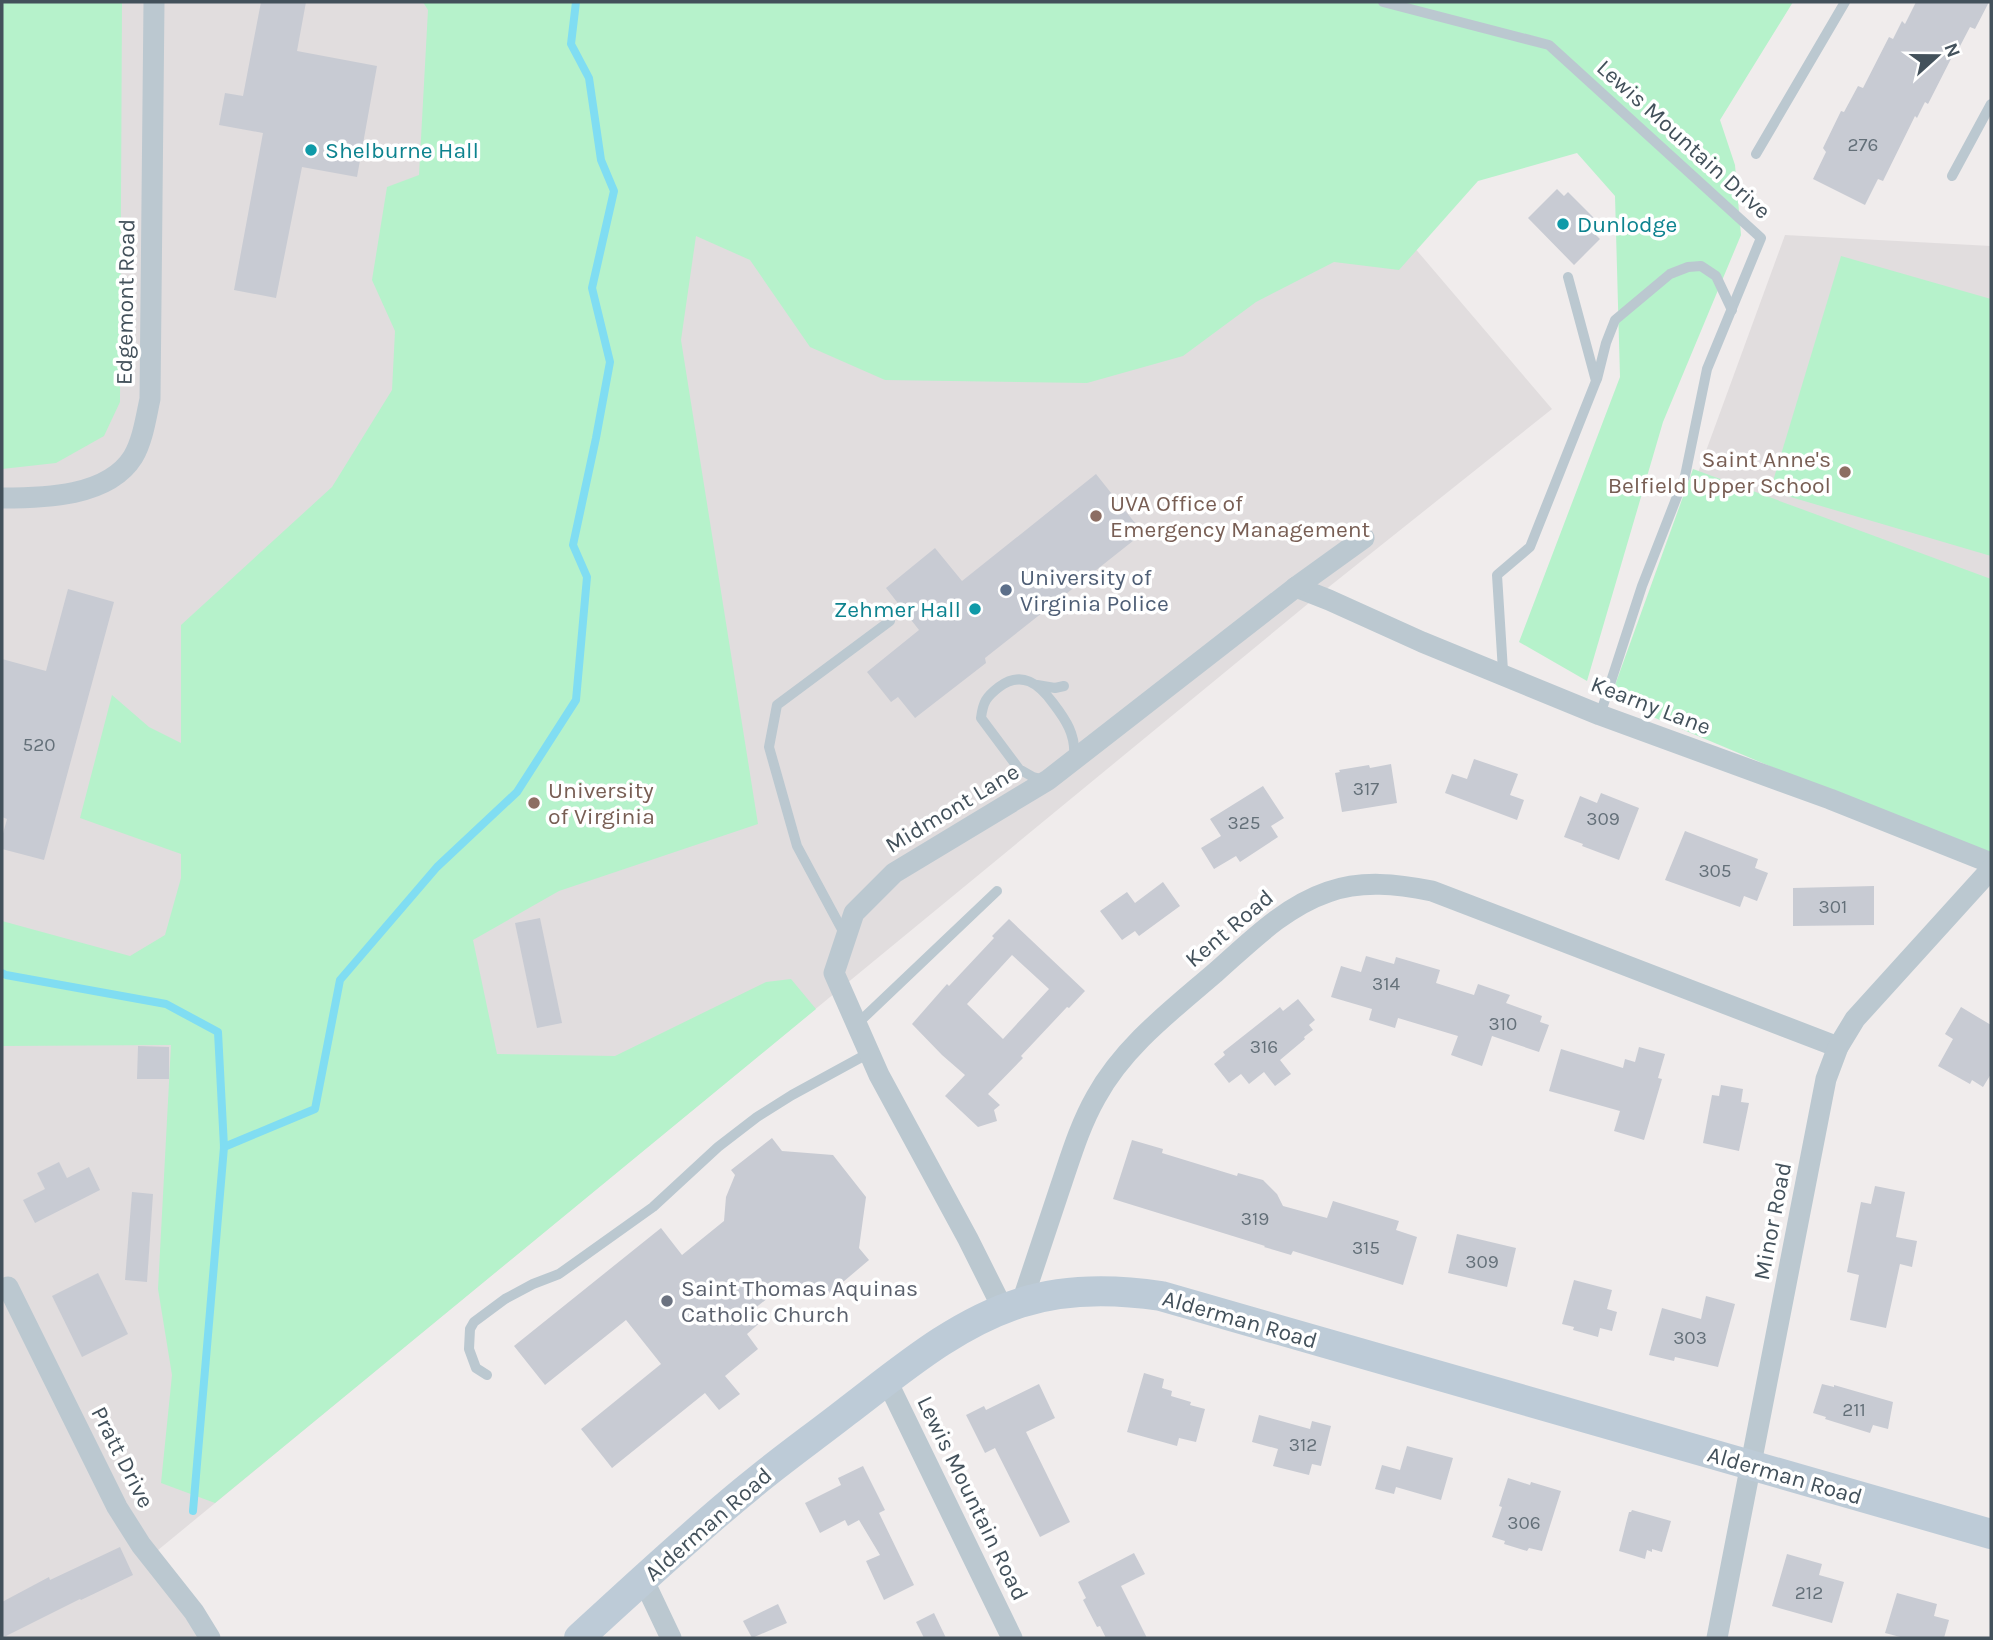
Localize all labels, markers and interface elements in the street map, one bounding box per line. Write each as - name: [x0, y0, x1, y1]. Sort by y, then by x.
- north arrow: [1902, 21, 1972, 91]
- text: N: [1939, 40, 1965, 61]
- street label: Lewis Mountain Drive: [1591, 54, 1776, 225]
- house number: 276: [1848, 134, 1878, 156]
- place label: Shelburne Hall: [325, 137, 479, 164]
- marker: Shelburne Hall: [303, 142, 319, 158]
- place label: Dunlodge: [1577, 211, 1677, 238]
- marker: Dunlodge: [1555, 216, 1571, 232]
- street label: Edgemont Road: [111, 219, 140, 385]
- place label: Saint Anne's Belfield Upper School: [1608, 446, 1831, 499]
- marker: Saint Anne's Belfield Upper School: [1837, 464, 1853, 480]
- place label: UVA Office of Emergency Management: [1110, 490, 1371, 543]
- marker: UVA Office of Emergency Management: [1088, 508, 1104, 524]
- place label: University of Virginia Police: [1020, 564, 1169, 617]
- marker: University of Virginia Police: [998, 582, 1014, 598]
- place label: Zehmer Hall: [834, 596, 961, 623]
- marker: Zehmer Hall: [967, 601, 983, 617]
- street label: Kearny Lane: [1587, 670, 1714, 741]
- house number: 520: [22, 734, 56, 756]
- street label: Midmont Lane: [881, 758, 1024, 859]
- place label: University of Virginia: [548, 777, 655, 830]
- house number: 317: [1353, 778, 1379, 800]
- marker: University of Virginia: [526, 795, 542, 811]
- house number: 309: [1586, 808, 1620, 830]
- house number: 325: [1228, 812, 1260, 834]
- house number: 305: [1698, 860, 1732, 882]
- street label: Kent Road: [1180, 884, 1279, 973]
- house number: 301: [1819, 896, 1847, 918]
- house number: 314: [1372, 973, 1400, 995]
- house number: 310: [1489, 1013, 1517, 1035]
- house number: 316: [1250, 1036, 1278, 1058]
- street label: Minor Road: [1748, 1160, 1797, 1282]
- house number: 319: [1241, 1208, 1269, 1230]
- house number: 315: [1352, 1237, 1380, 1259]
- house number: 309: [1465, 1251, 1499, 1273]
- place label: Saint Thomas Aquinas Catholic Church: [681, 1275, 918, 1328]
- street label: Alderman Road: [1159, 1284, 1320, 1354]
- marker: Saint Thomas Aquinas Catholic Church: [659, 1293, 675, 1309]
- house number: 303: [1673, 1327, 1707, 1349]
- street label: Lewis Mountain Road: [911, 1392, 1034, 1605]
- house number: 211: [1842, 1399, 1866, 1421]
- street label: Pratt Drive: [86, 1402, 160, 1512]
- house number: 312: [1289, 1434, 1317, 1456]
- street label: Alderman Road: [1704, 1440, 1865, 1510]
- street label: Alderman Road: [639, 1462, 778, 1587]
- house number: 306: [1507, 1512, 1541, 1534]
- house number: 212: [1795, 1582, 1823, 1604]

